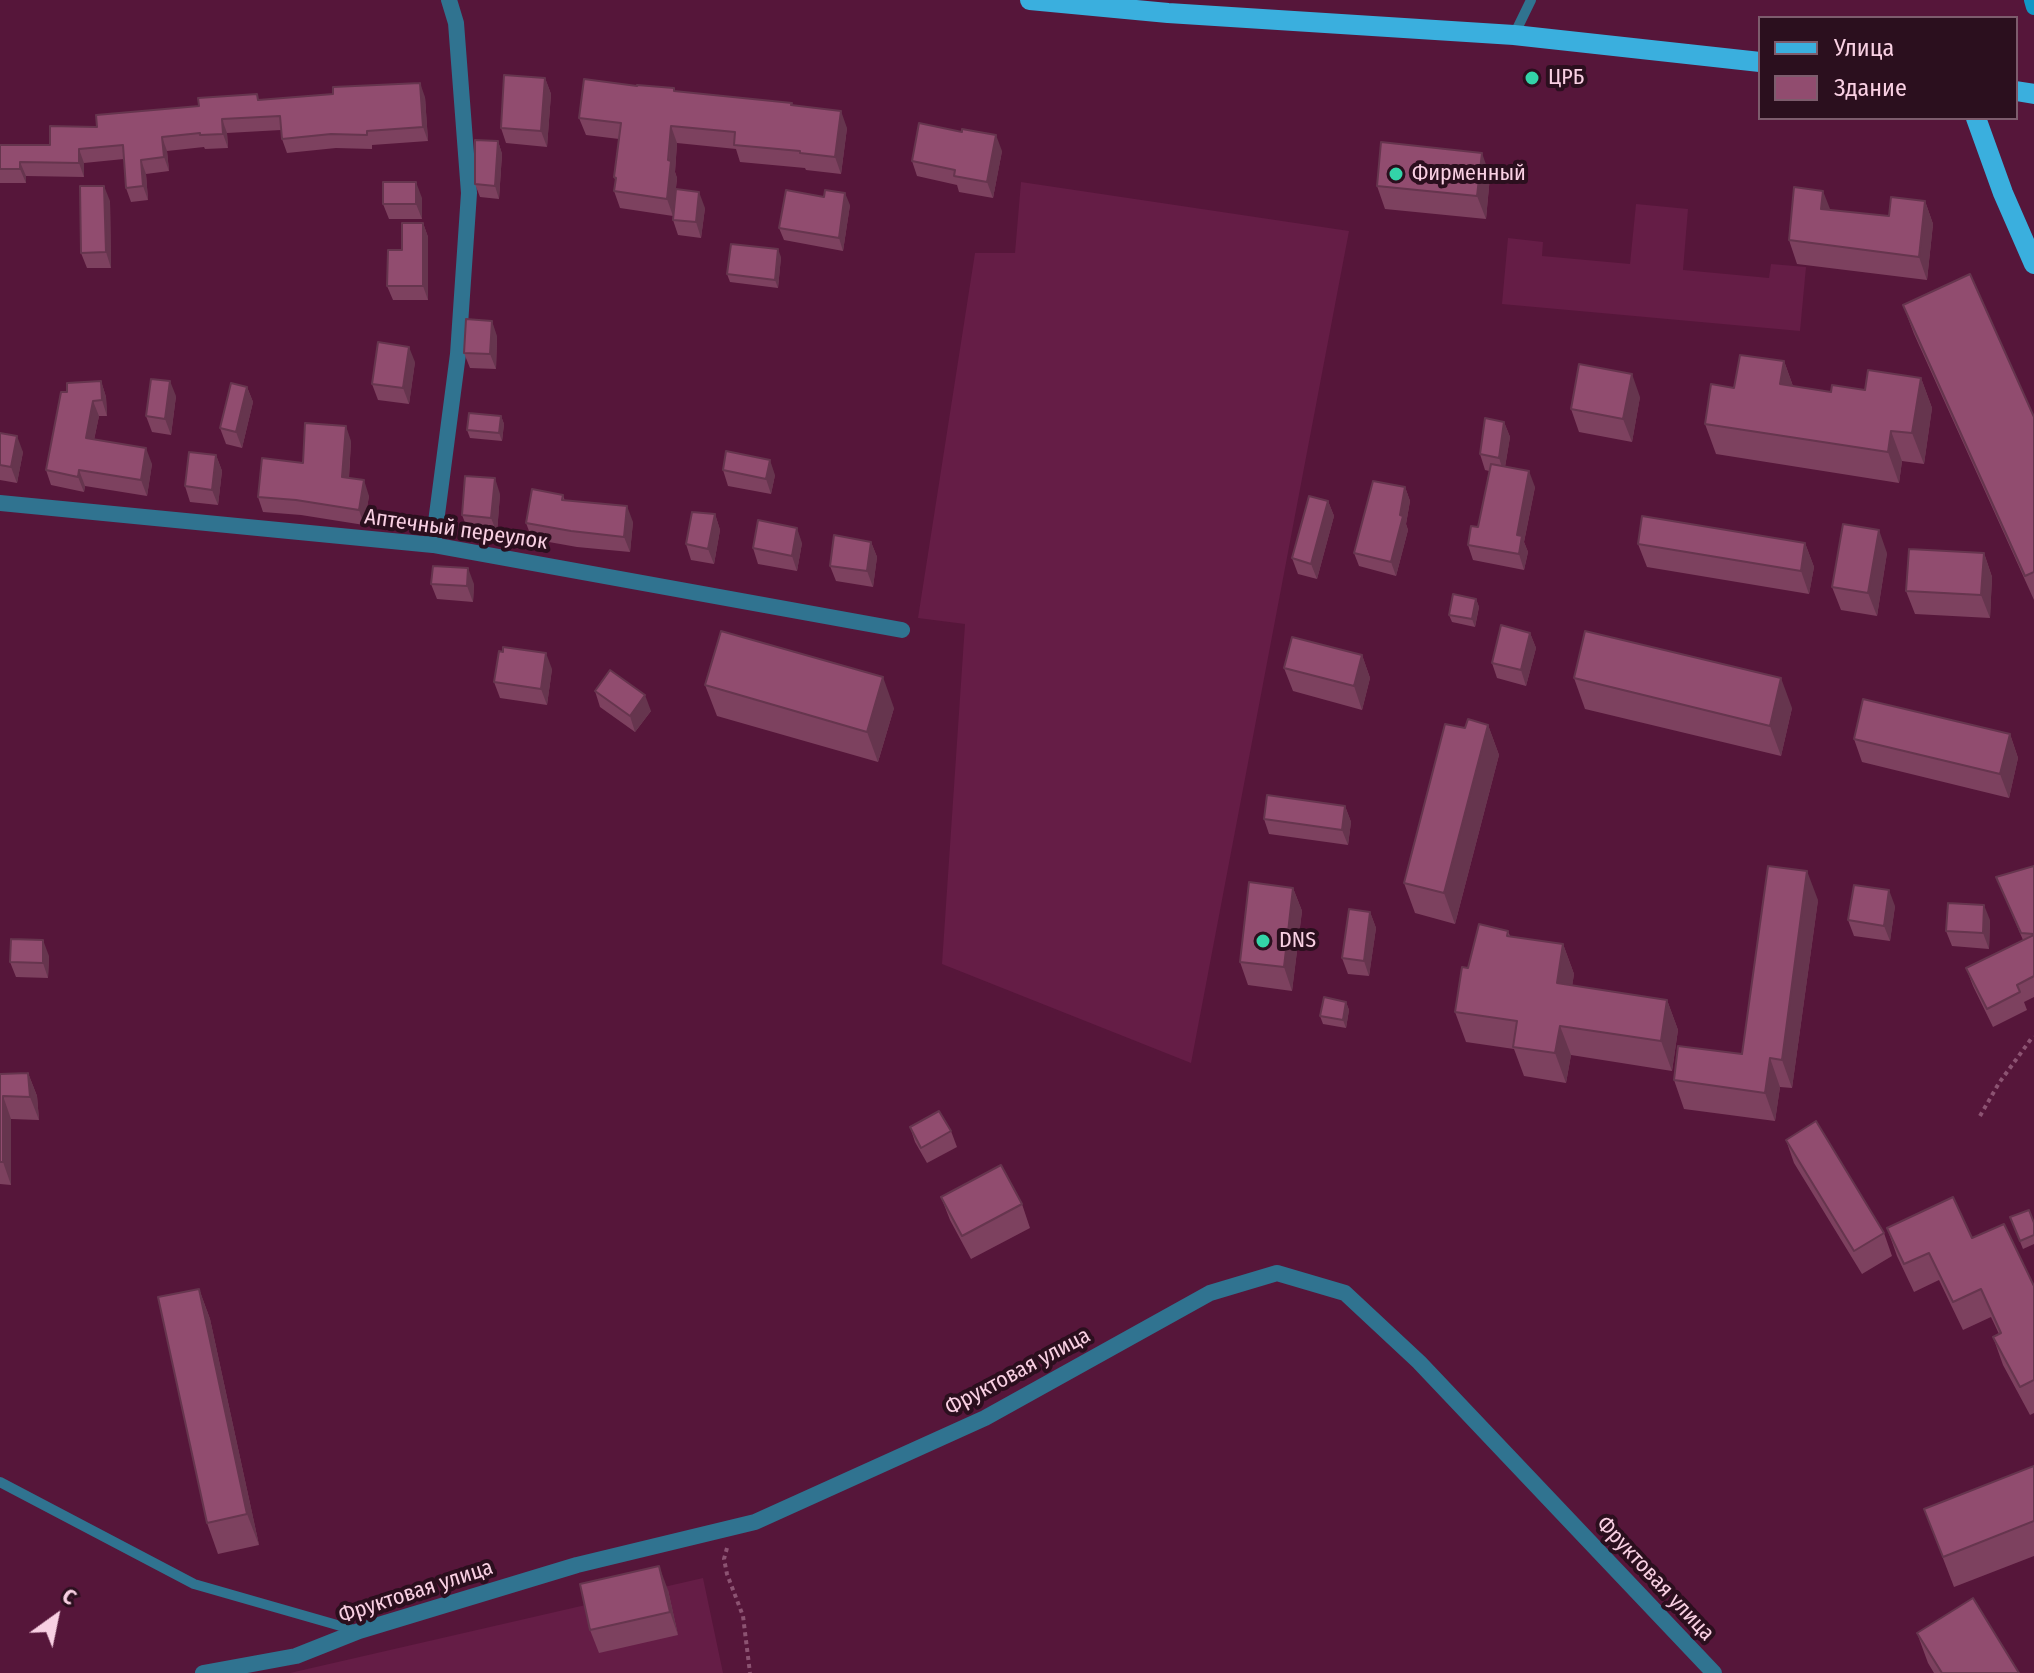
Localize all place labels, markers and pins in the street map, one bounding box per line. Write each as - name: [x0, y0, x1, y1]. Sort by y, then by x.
- place label: ЦРБ: [1548, 65, 1584, 91]
- marker: ЦРБ: [1523, 69, 1541, 87]
- place label: Фирменный: [1412, 161, 1526, 187]
- marker: Фирменный: [1387, 165, 1405, 183]
- place label: DNS: [1279, 928, 1316, 954]
- marker: DNS: [1254, 932, 1272, 950]

